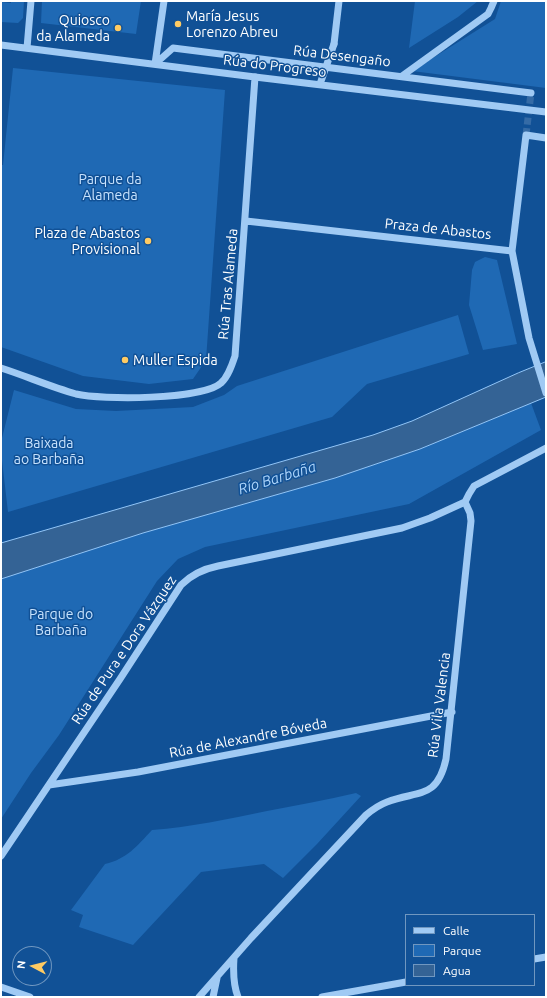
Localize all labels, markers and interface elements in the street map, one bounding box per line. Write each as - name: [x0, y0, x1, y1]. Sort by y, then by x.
- place label: María Jesus Lorenzo Abreu: [186, 8, 278, 40]
- place label: Quiosco da Alameda: [36, 12, 110, 44]
- marker: María Jesus Lorenzo Abreu: [173, 19, 183, 29]
- marker: Quiosco da Alameda: [113, 23, 123, 33]
- street label: Rúa Desengaño: [292, 42, 392, 70]
- street label: Rúa do Progreso: [222, 51, 328, 81]
- park label: Parque da Alameda: [78, 171, 142, 204]
- street label: Praza de Abastos: [384, 215, 492, 243]
- place label: Plaza de Abastos Provisional: [34, 225, 140, 258]
- street label: Rúa Tras Alameda: [215, 228, 241, 340]
- marker: Plaza de Abastos Provisional: [143, 236, 153, 246]
- place label: Muller Espida: [133, 352, 218, 368]
- marker: Muller Espida: [120, 355, 130, 365]
- park label: Baixada ao Barbaña: [14, 435, 84, 468]
- water label: Río Barbaña: [236, 458, 318, 498]
- street label: Rúa de Pura e Dora Vázquez: [68, 573, 180, 727]
- park label: Parque do Barbaña: [29, 606, 93, 638]
- street label: Rúa Vila Valencia: [424, 651, 454, 759]
- street label: Rúa de Alexandre Bóveda: [168, 714, 328, 762]
- legend: [405, 914, 535, 986]
- text: Calle: [443, 924, 469, 937]
- text: Parque: [443, 944, 481, 957]
- north arrow: [12, 946, 52, 986]
- text: N: [15, 960, 28, 969]
- text: Agua: [443, 964, 471, 977]

